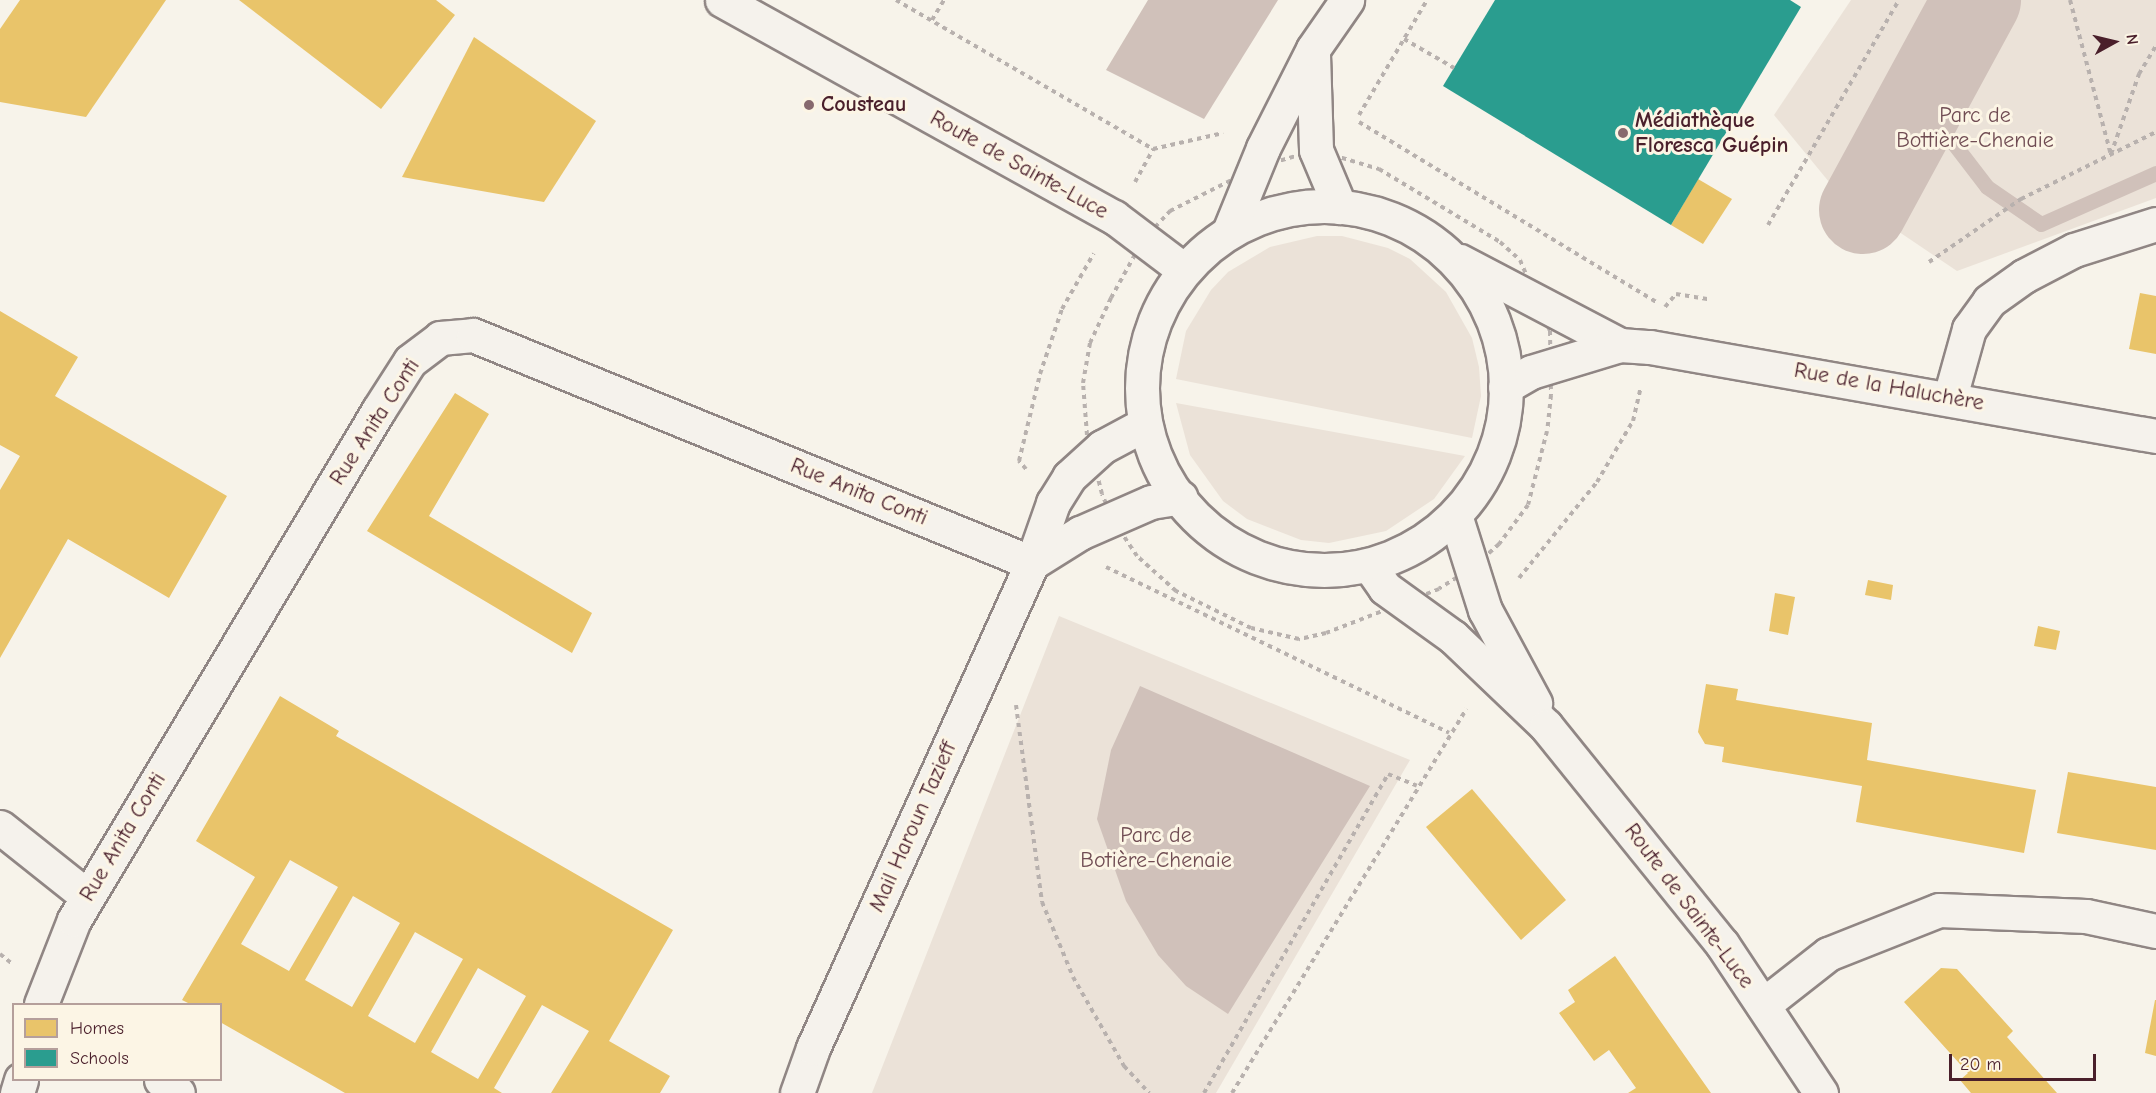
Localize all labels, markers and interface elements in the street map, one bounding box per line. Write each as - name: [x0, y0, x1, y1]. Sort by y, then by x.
- north arrow: [2084, 12, 2144, 72]
- text: N: [2122, 33, 2141, 46]
- place label: Cousteau: [821, 92, 906, 118]
- marker: Cousteau: [802, 98, 816, 112]
- park label: Parc de Bottière-Chenaie: [1896, 102, 2054, 154]
- street label: Route de Sainte-Luce: [925, 105, 1113, 225]
- place label: Médiathèque Floresca Guépin: [1635, 107, 1789, 158]
- marker: Médiathèque Floresca Guépin: [1616, 126, 1630, 140]
- street label: Rue Anita Conti: [324, 354, 426, 490]
- street label: Rue de la Haluchère: [1792, 357, 1986, 417]
- street label: Rue Anita Conti: [787, 452, 931, 532]
- street label: Mail Haroun Tazieff: [864, 738, 962, 916]
- street label: Rue Anita Conti: [74, 768, 172, 906]
- street label: Route de Sainte-Luce: [1618, 818, 1760, 994]
- park label: Parc de Botière-Chenaie: [1080, 822, 1232, 873]
- legend: [12, 1003, 222, 1081]
- text: Homes: [70, 1018, 124, 1039]
- scale bar: [1952, 1042, 2099, 1080]
- text: Schools: [70, 1048, 129, 1069]
- text: 20 m: [1960, 1054, 2001, 1075]

